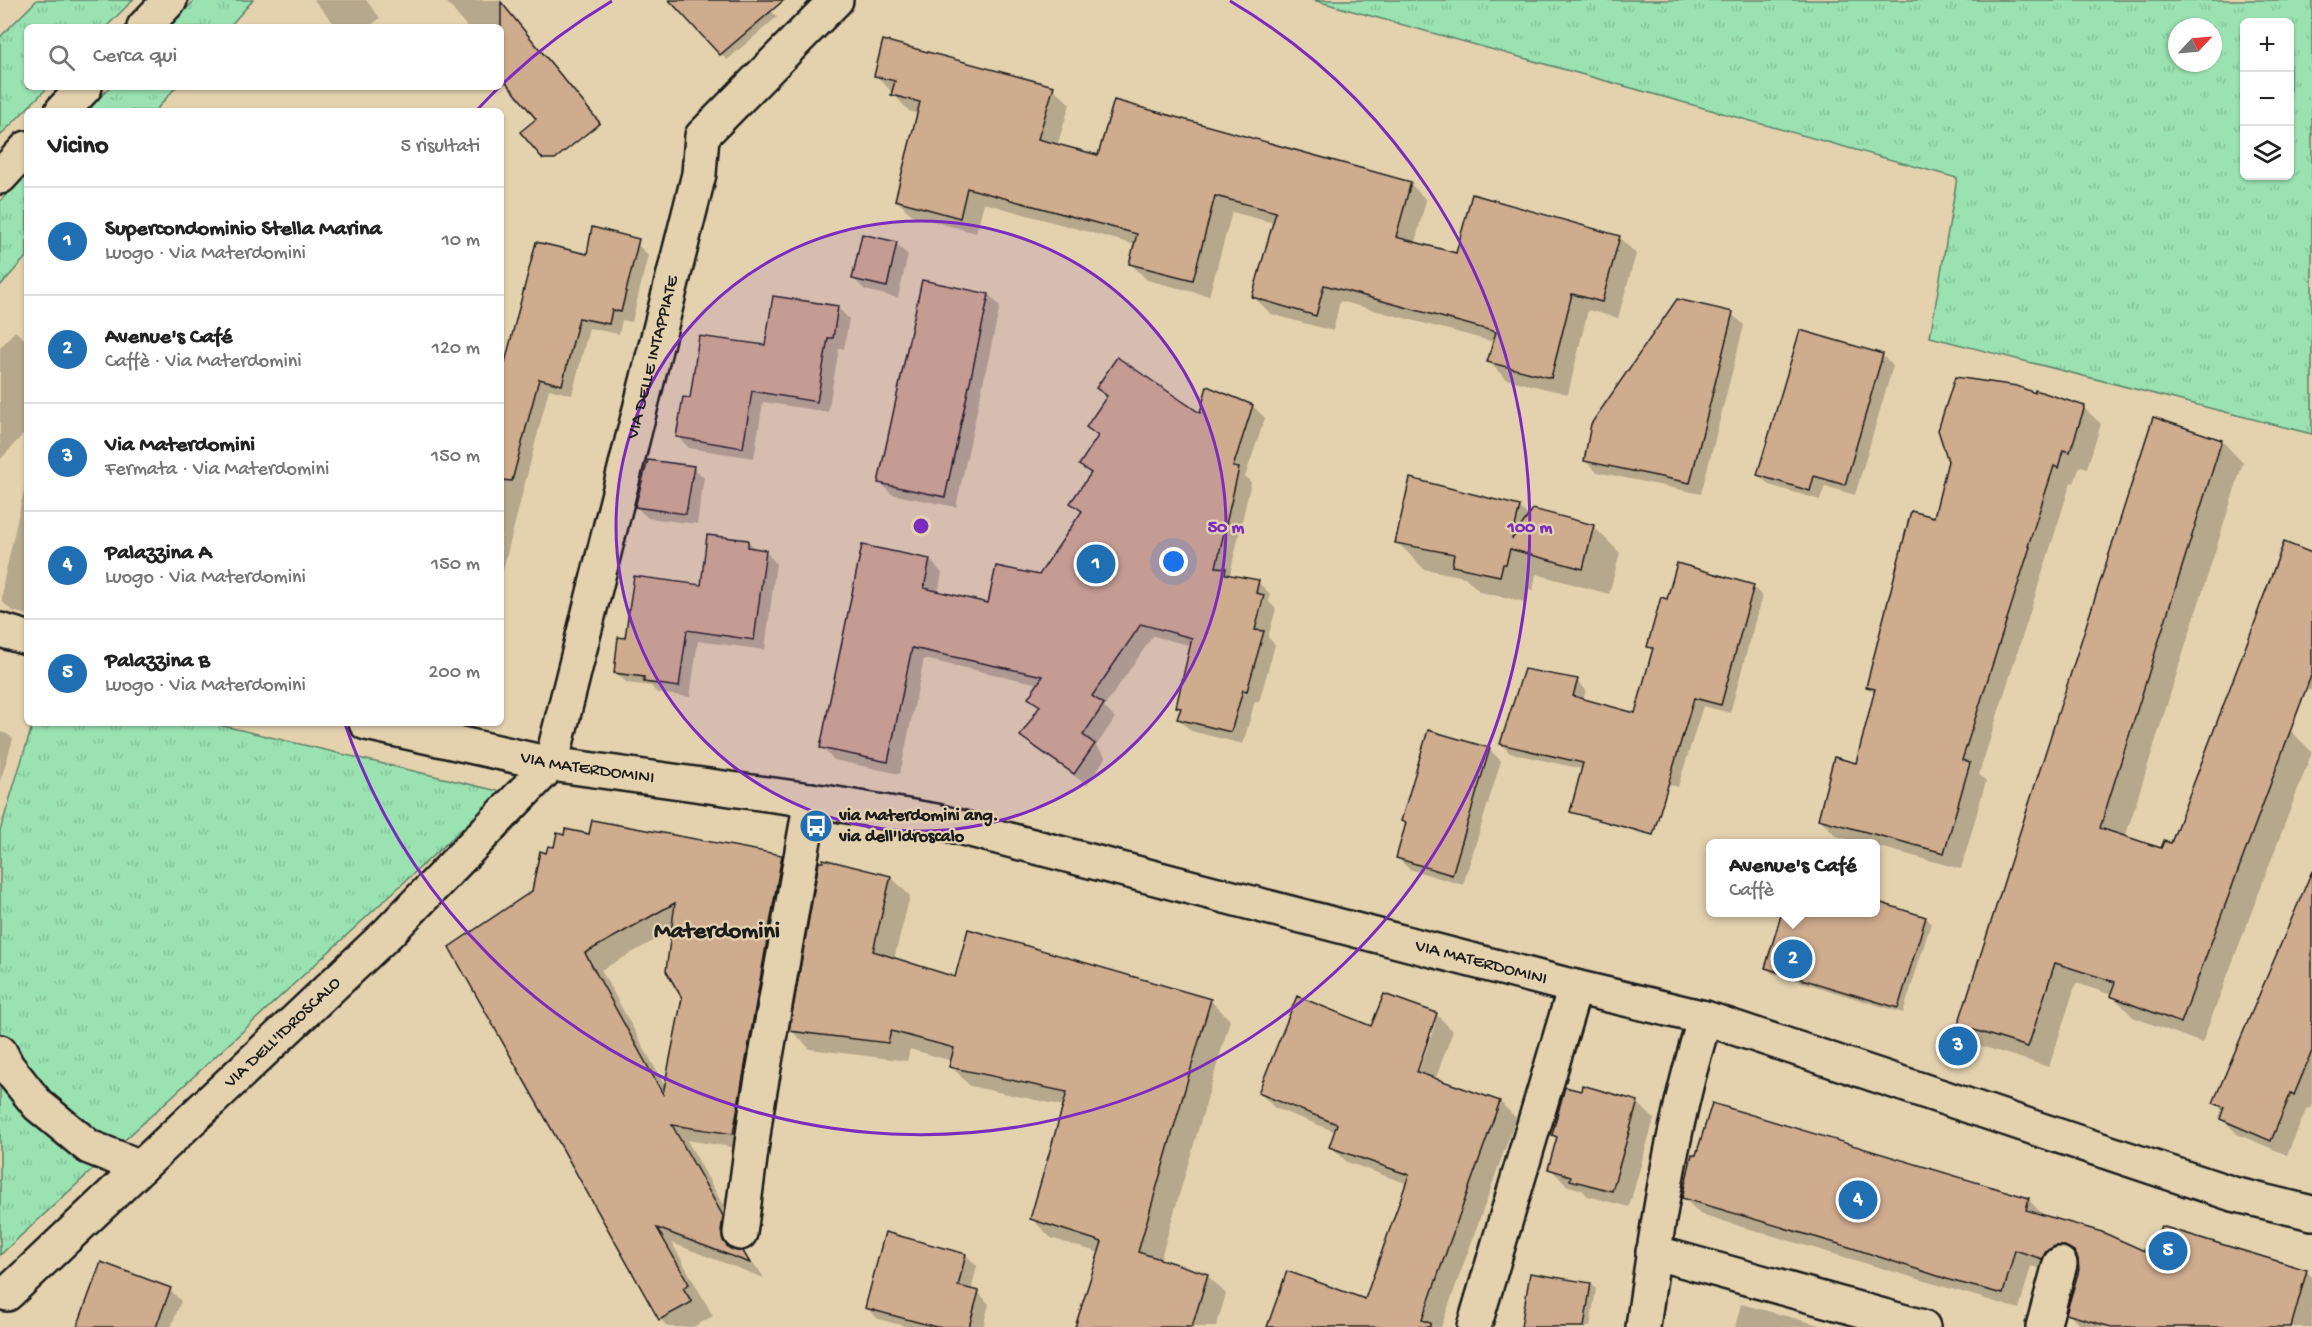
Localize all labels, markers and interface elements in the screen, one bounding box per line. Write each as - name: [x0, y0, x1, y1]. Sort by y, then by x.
- north arrow: [2168, 18, 2222, 72]
- map controls: [2240, 18, 2294, 180]
- button: +: [2240, 18, 2294, 72]
- search box: [24, 24, 504, 90]
- icon: search: [45, 41, 78, 74]
- text: Cerca qui: [93, 44, 177, 70]
- button: −: [2240, 72, 2294, 126]
- button: layers: [2240, 126, 2294, 180]
- text: Vicino: [48, 132, 108, 163]
- text: 5 risultati: [400, 136, 480, 159]
- text: Supercondominio Stella Marina: [105, 217, 382, 243]
- text: 1: [63, 230, 72, 253]
- text: 10 m: [442, 230, 480, 253]
- text: Luogo · Via Materdomini: [105, 243, 306, 266]
- street label: VIA DELLE INTAPPIATE: [622, 273, 684, 442]
- text: Avenue's Café: [105, 325, 232, 351]
- text: 2: [63, 338, 72, 361]
- text: 120 m: [432, 338, 480, 361]
- text: Caffè · Via Materdomini: [105, 351, 302, 374]
- text: Via Materdomini: [105, 433, 255, 459]
- text: 3: [62, 446, 73, 469]
- text: 150 m: [431, 446, 480, 469]
- text: Fermata · Via Materdomini: [105, 459, 329, 482]
- centre of rings: [911, 516, 931, 536]
- text: 50 m: [1208, 518, 1245, 539]
- text: 100 m: [1507, 518, 1553, 539]
- text: Palazzina A: [105, 541, 211, 567]
- pin: 1: [1076, 542, 1116, 586]
- your location: [1159, 547, 1188, 576]
- text: 4: [63, 554, 72, 577]
- text: 150 m: [431, 554, 480, 577]
- text: Luogo · Via Materdomini: [105, 567, 306, 590]
- text: Palazzina B: [105, 649, 210, 675]
- text: 5: [62, 662, 73, 685]
- text: 200 m: [429, 662, 480, 685]
- text: Luogo · Via Materdomini: [105, 675, 306, 698]
- street label: VIA MATERDOMINI: [517, 747, 656, 789]
- place label: via Materdomini ang. via dell'Idroscalo: [838, 806, 998, 848]
- bus stop icon: via Materdomini ang. via dell'Idroscalo: [798, 808, 834, 844]
- popup: [1706, 839, 1880, 917]
- text: Avenue's Café: [1729, 854, 1857, 880]
- text: Caffè: [1729, 880, 1774, 903]
- district label: Materdomini: [654, 918, 780, 947]
- street label: VIA MATERDOMINI: [1412, 935, 1549, 990]
- pin: 2: [1774, 936, 1812, 982]
- street label: VIA DELL'IDROSCALO: [220, 972, 346, 1093]
- pin: 3: [1938, 1024, 1978, 1068]
- pin: 4: [1838, 1178, 1878, 1222]
- pin: 5: [2148, 1228, 2188, 1274]

